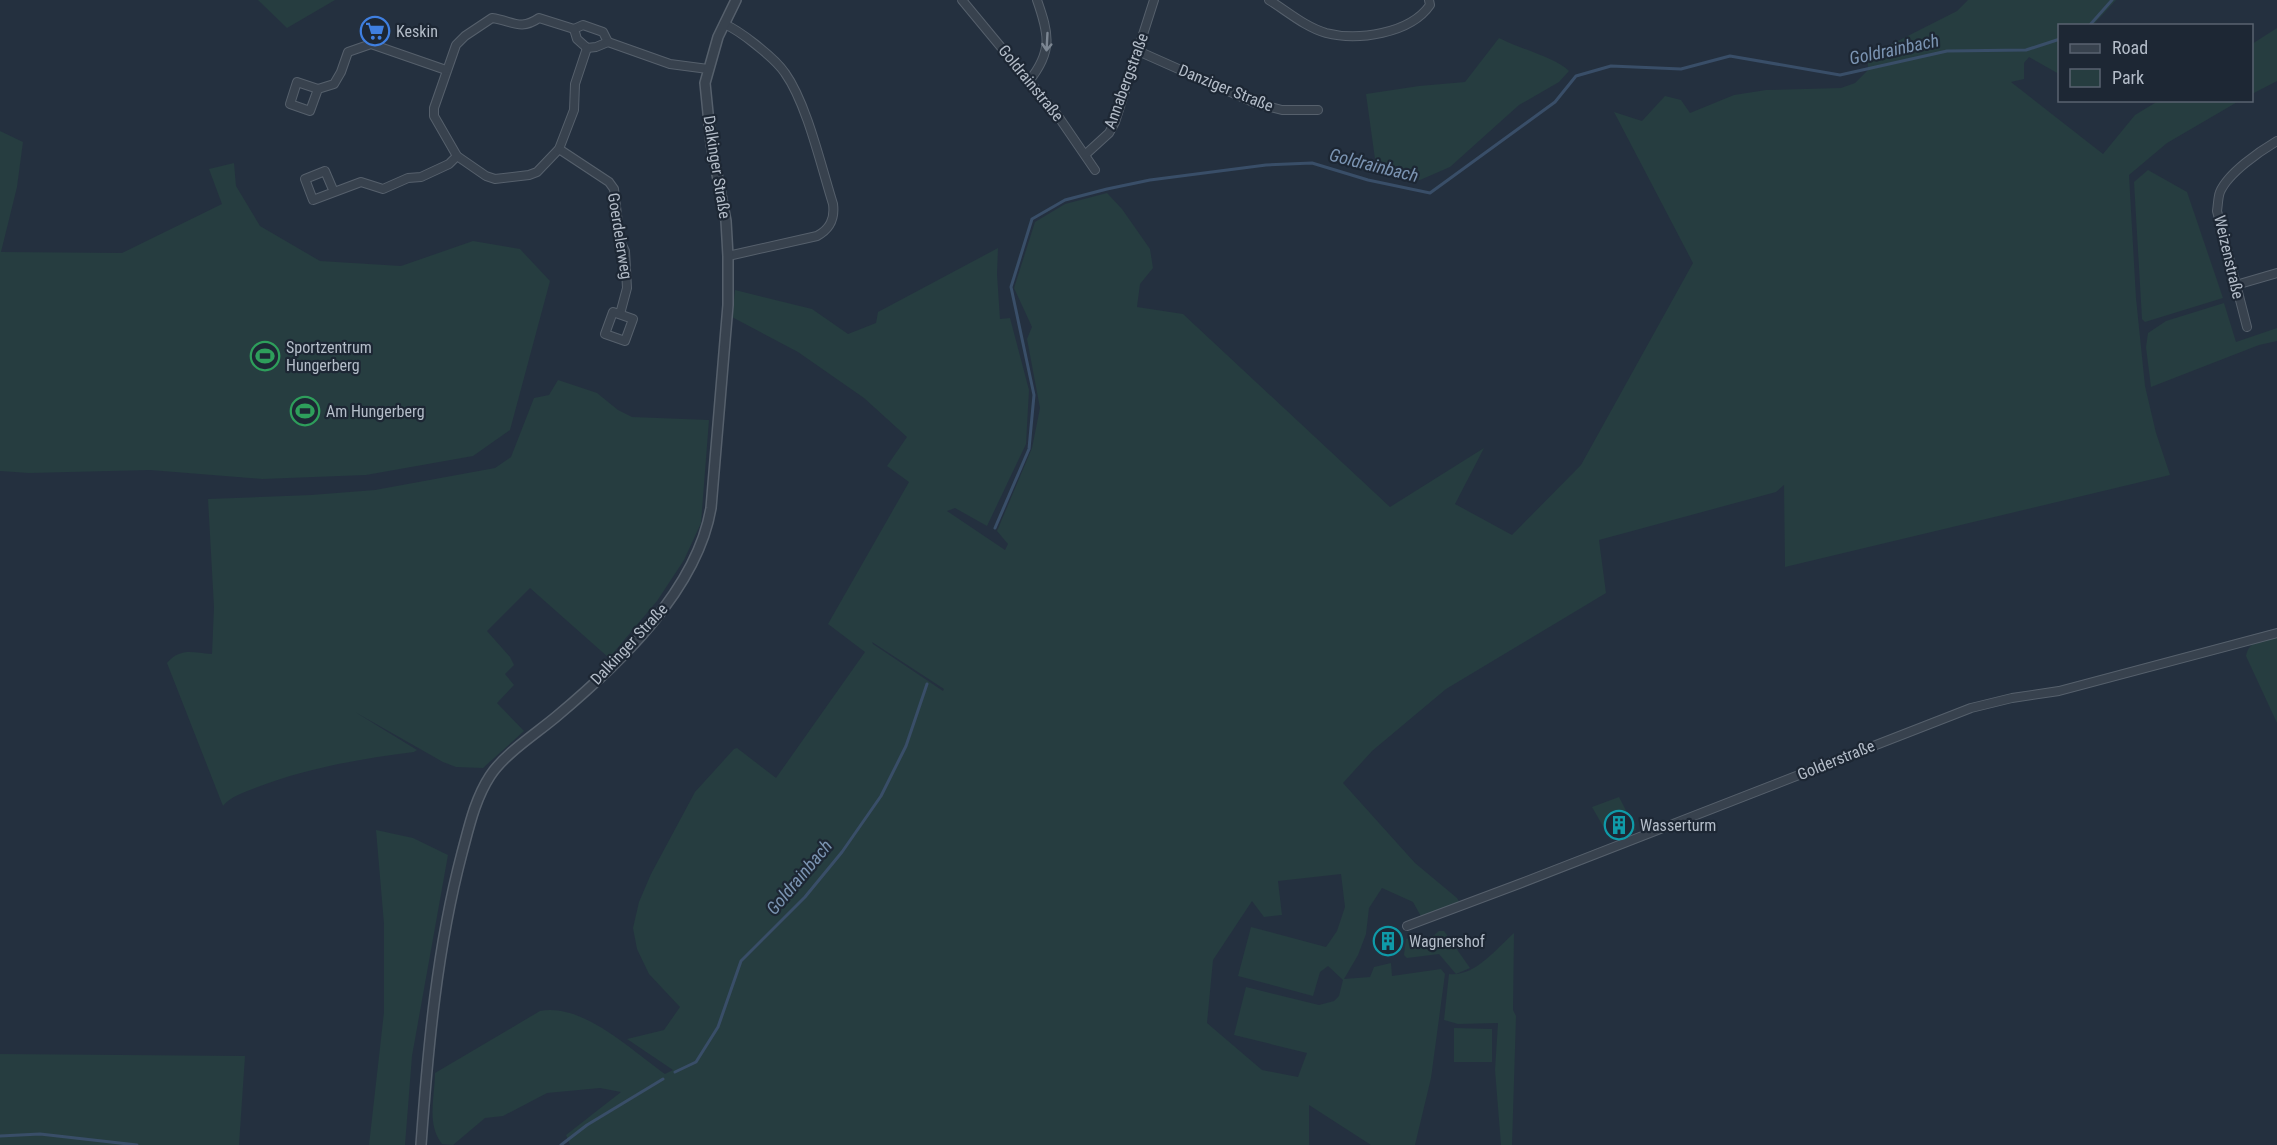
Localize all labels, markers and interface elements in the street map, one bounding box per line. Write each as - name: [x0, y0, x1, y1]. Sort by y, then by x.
- supermarket icon: Keskin: [359, 15, 391, 47]
- place label: Keskin: [396, 22, 438, 41]
- legend: [2058, 24, 2253, 102]
- water label: Goldrainbach: [1847, 29, 1941, 69]
- street label: Annabergstraße: [1100, 31, 1152, 131]
- one-way arrow: [1041, 32, 1052, 52]
- text: Road: [2112, 37, 2148, 58]
- street label: Goldrainstraße: [994, 41, 1068, 125]
- street label: Danziger Straße: [1176, 60, 1276, 116]
- text: Park: [2112, 67, 2144, 88]
- street label: Dalkinger Straße: [699, 114, 735, 220]
- water label: Goldrainbach: [1327, 144, 1421, 186]
- street label: Goerdelerweg: [604, 191, 636, 281]
- street label: Weizenstraße: [2210, 213, 2248, 301]
- place label: Sportzentrum Hungerberg: [286, 338, 372, 375]
- sports icon: Sportzentrum Hungerberg: [249, 340, 281, 372]
- sports icon: Am Hungerberg: [289, 395, 321, 427]
- place label: Am Hungerberg: [326, 402, 425, 421]
- street label: Dalkinger Straße: [587, 599, 671, 689]
- street label: Golderstraße: [1795, 736, 1877, 784]
- building icon: Wasserturm: [1603, 809, 1635, 841]
- place label: Wasserturm: [1640, 816, 1716, 835]
- water label: Goldrainbach: [762, 835, 836, 919]
- building icon: Wagnershof: [1372, 925, 1404, 957]
- place label: Wagnershof: [1409, 932, 1485, 951]

